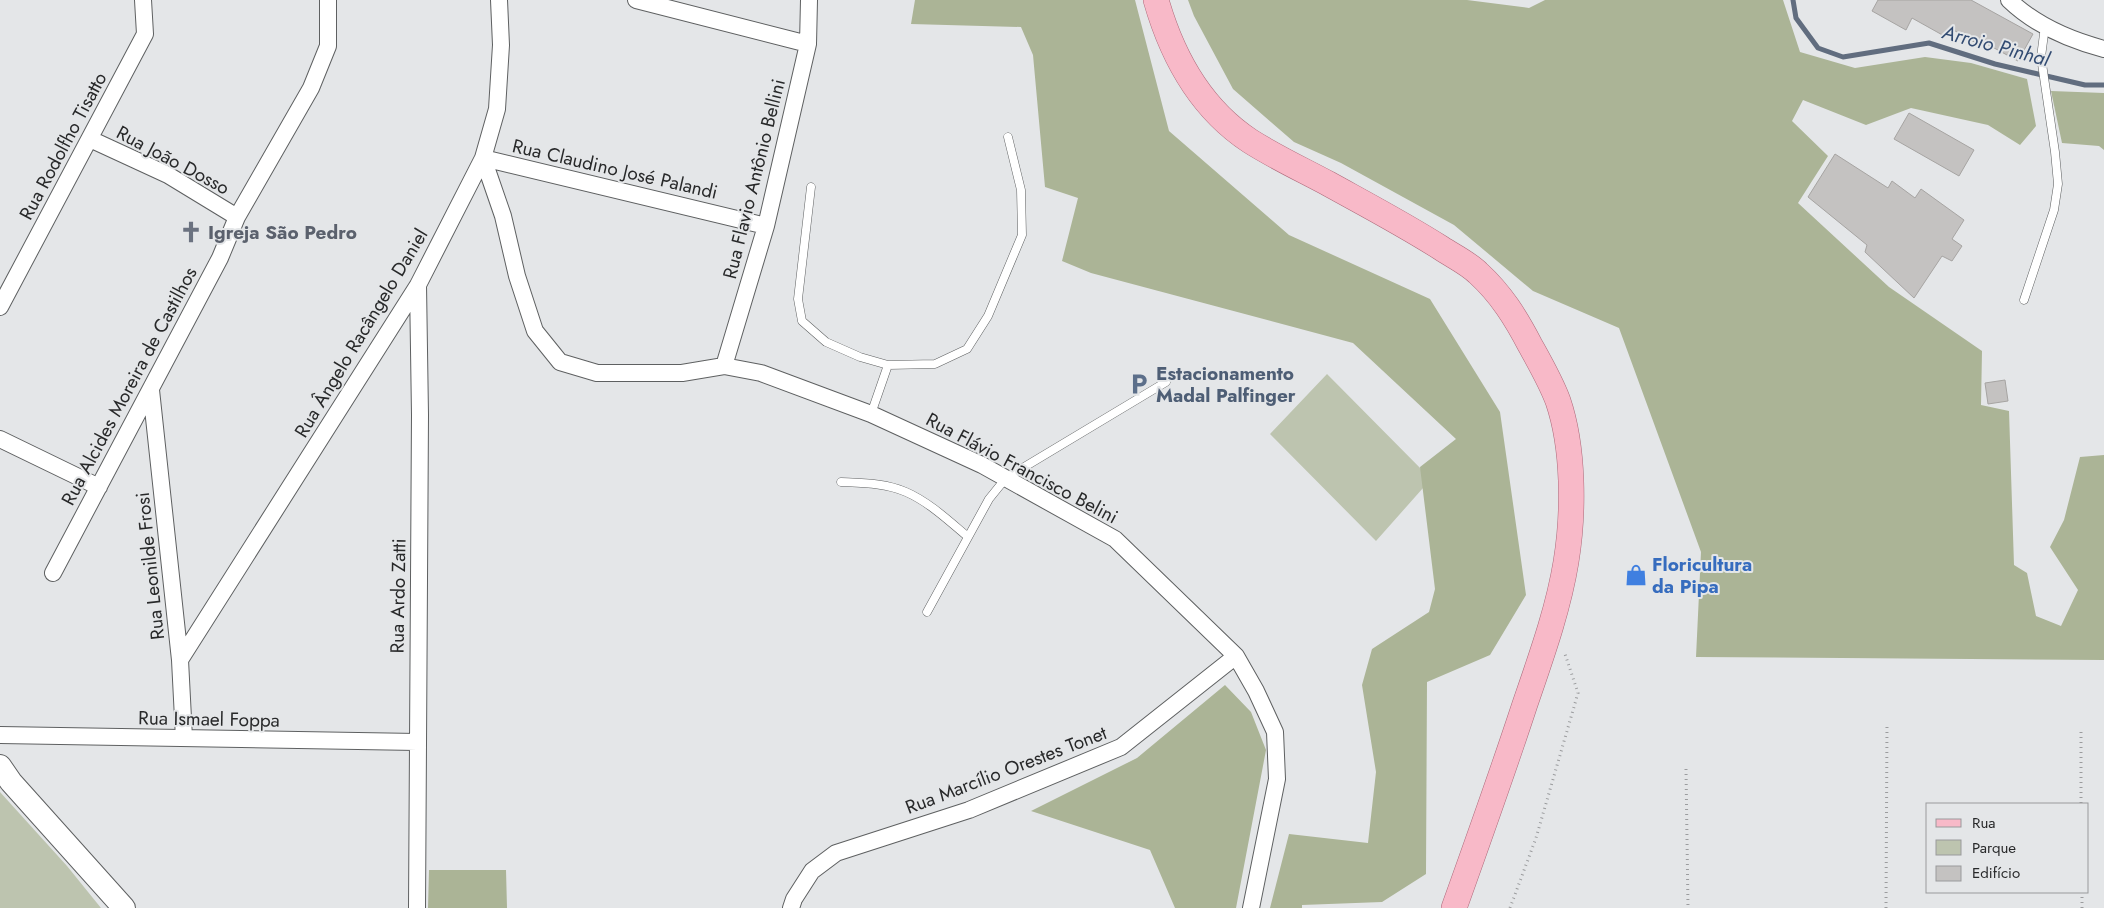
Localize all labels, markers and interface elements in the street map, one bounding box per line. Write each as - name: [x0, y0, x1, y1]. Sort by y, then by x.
- water label: Arroio Pinhal: [1938, 18, 2054, 75]
- street label: Rua Rodolfho Tisatto: [13, 67, 113, 225]
- street label: Rua Flavio Antônio Bellini: [716, 76, 792, 282]
- street label: Rua João Dosso: [112, 119, 234, 201]
- street label: Rua Claudino José Palandi: [510, 132, 720, 206]
- church icon: Igreja São Pedro: [178, 219, 204, 245]
- place label: Igreja São Pedro: [208, 219, 357, 246]
- street label: Rua Ângelo Racângelo Daniel: [288, 223, 434, 443]
- street label: Rua Alcides Moreira de Castilhos: [55, 262, 204, 510]
- place label: Estacionamento Madal Palfinger: [1156, 360, 1296, 409]
- parking icon: Estacionamento Madal Palfinger: [1126, 371, 1152, 397]
- street label: Rua Flávio Francisco Belini: [921, 406, 1123, 530]
- street label: Rua Leonilde Frosi: [129, 491, 171, 641]
- street label: Rua Ardo Zatti: [383, 538, 413, 654]
- place label: Floricultura da Pipa: [1652, 551, 1752, 600]
- shop icon: Floricultura da Pipa: [1623, 562, 1649, 588]
- street label: Rua Ismael Foppa: [138, 704, 280, 734]
- street label: Rua Marcílio Orestes Tonet: [901, 719, 1111, 821]
- legend: [1926, 803, 2089, 893]
- text: Rua: [1972, 812, 1996, 834]
- text: Parque: [1972, 837, 2016, 859]
- text: Edifício: [1972, 862, 2020, 884]

